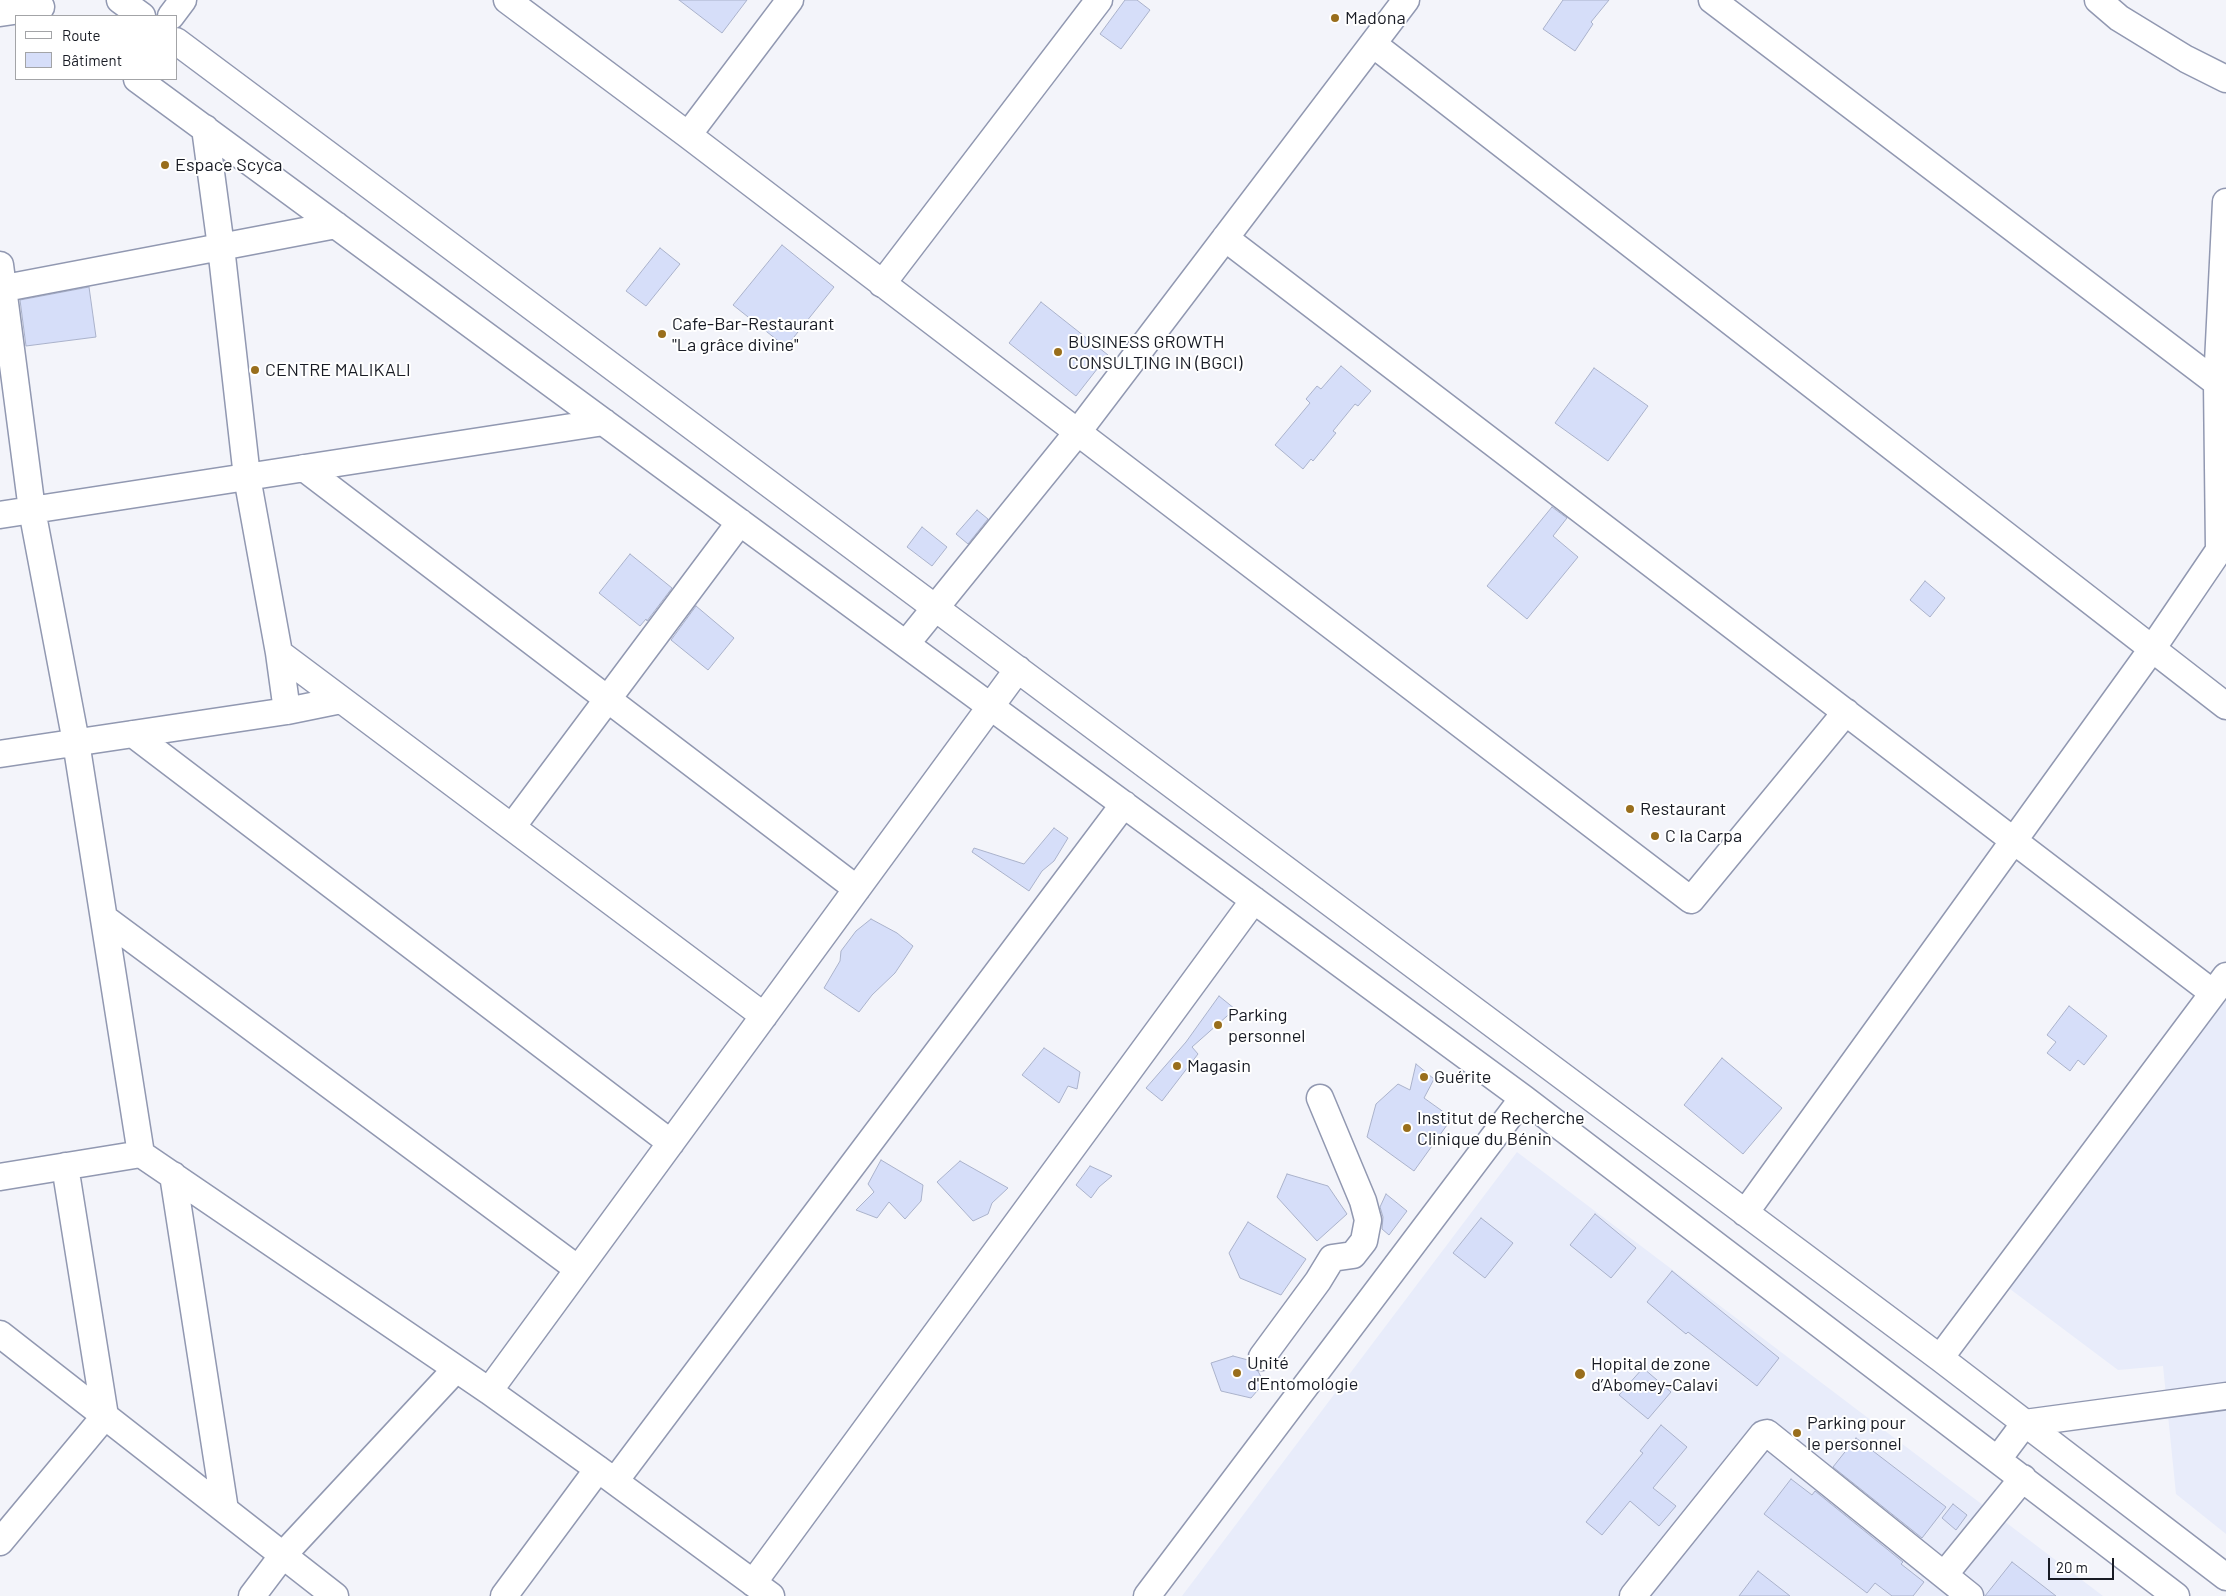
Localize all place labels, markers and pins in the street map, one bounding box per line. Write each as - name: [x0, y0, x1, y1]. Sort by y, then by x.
- place label: Madona: [1345, 7, 1406, 29]
- marker: Madona: [1329, 12, 1341, 24]
- place label: Espace Scyca: [175, 154, 283, 176]
- marker: Espace Scyca: [159, 159, 171, 171]
- place label: Cafe-Bar-Restaurant ''La grâce divine'': [672, 313, 835, 356]
- marker: Cafe-Bar-Restaurant ''La grâce divine'': [656, 328, 668, 340]
- place label: BUSINESS GROWTH CONSULTING IN (BGCI): [1068, 331, 1242, 374]
- marker: BUSINESS GROWTH CONSULTING IN (BGCI): [1052, 346, 1064, 358]
- place label: CENTRE MALIKALI: [265, 359, 411, 381]
- marker: CENTRE MALIKALI: [249, 364, 261, 376]
- place label: Restaurant: [1640, 798, 1726, 820]
- marker: Restaurant: [1624, 803, 1636, 815]
- place label: C la Carpa: [1665, 825, 1742, 847]
- marker: C la Carpa: [1649, 830, 1661, 842]
- place label: Parking personnel: [1228, 1004, 1305, 1046]
- marker: Parking personnel: [1212, 1019, 1224, 1031]
- place label: Magasin: [1187, 1055, 1251, 1077]
- marker: Magasin: [1171, 1060, 1183, 1072]
- place label: Guérite: [1434, 1066, 1491, 1088]
- marker: Guérite: [1418, 1071, 1430, 1083]
- place label: Institut de Recherche Clinique du Bénin: [1417, 1107, 1585, 1150]
- marker: Institut de Recherche Clinique du Bénin: [1401, 1122, 1413, 1134]
- place label: Unité d'Entomologie: [1247, 1352, 1358, 1395]
- place label: Hopital de zone d’Abomey-Calavi: [1591, 1353, 1718, 1396]
- marker: Unité d'Entomologie: [1231, 1367, 1243, 1379]
- marker: Hopital de zone d’Abomey-Calavi: [1573, 1367, 1587, 1381]
- place label: Parking pour le personnel: [1807, 1412, 1906, 1455]
- marker: Parking pour le personnel: [1791, 1427, 1803, 1439]

